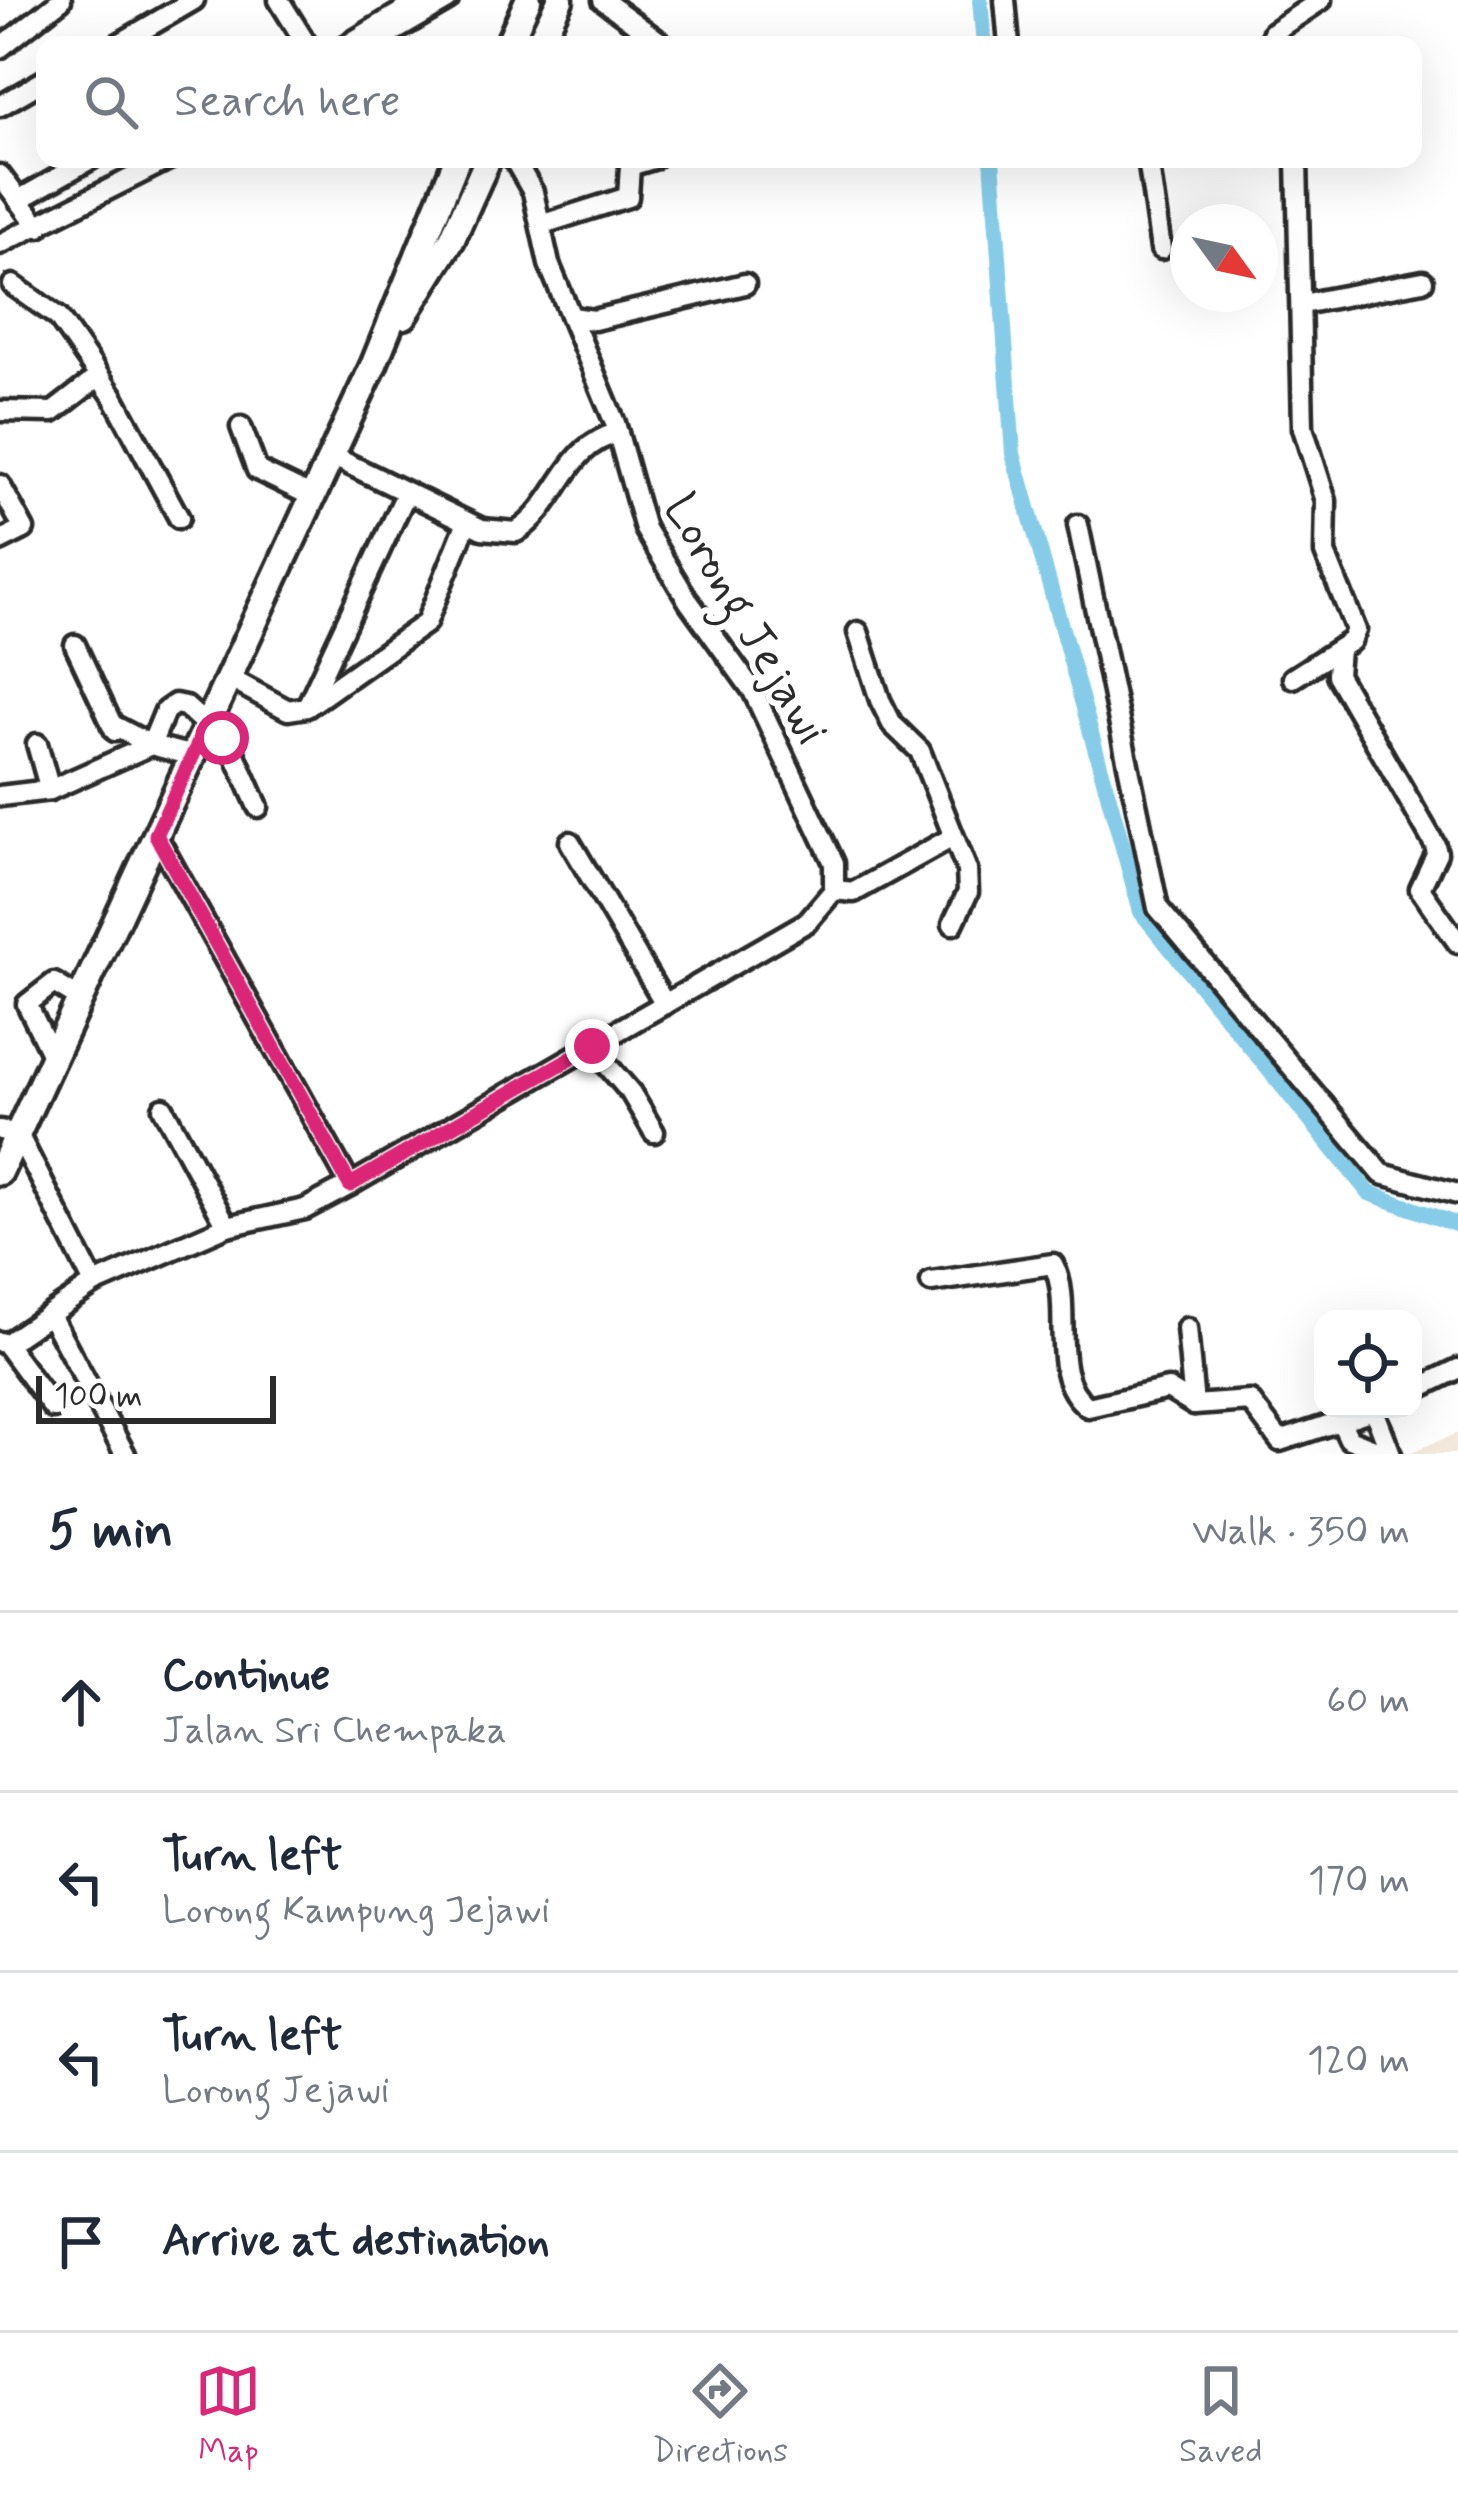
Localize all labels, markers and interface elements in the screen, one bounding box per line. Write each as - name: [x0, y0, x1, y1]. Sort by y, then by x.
- search box: [36, 36, 1422, 168]
- icon: search: [78, 69, 144, 135]
- text: Search here: [174, 73, 401, 132]
- north arrow: [1170, 204, 1278, 312]
- street label: Lorong Jejawi: [643, 483, 842, 759]
- route start: [195, 711, 249, 765]
- route end: [565, 1019, 619, 1073]
- map controls: [1314, 1310, 1422, 1418]
- button: locate: [1314, 1310, 1422, 1418]
- scale bar: [36, 1370, 276, 1423]
- text: 100 m: [54, 1375, 143, 1419]
- text: 5 min: [48, 1499, 173, 1565]
- text: Walk · 350 m: [1192, 1507, 1410, 1558]
- text: Continue: [162, 1647, 330, 1706]
- icon: ahead: [48, 1669, 114, 1735]
- text: 60 m: [1326, 1676, 1410, 1727]
- text: Jalan Sri Chempaka: [162, 1706, 507, 1757]
- text: Turn left: [162, 1827, 342, 1886]
- icon: left: [48, 1849, 114, 1915]
- text: 170 m: [1308, 1856, 1410, 1907]
- text: Lorong Kampung Jejawi: [162, 1886, 550, 1937]
- text: Turn left: [162, 2007, 342, 2066]
- icon: left: [48, 2029, 114, 2095]
- text: 120 m: [1307, 2036, 1410, 2087]
- text: Lorong Jejawi: [162, 2066, 389, 2117]
- icon: arrive: [48, 2209, 114, 2275]
- text: Arrive at destination: [162, 2212, 550, 2271]
- tab: Map: [195, 2358, 261, 2474]
- tab: Directions: [652, 2358, 788, 2474]
- tab: Saved: [1179, 2358, 1263, 2474]

